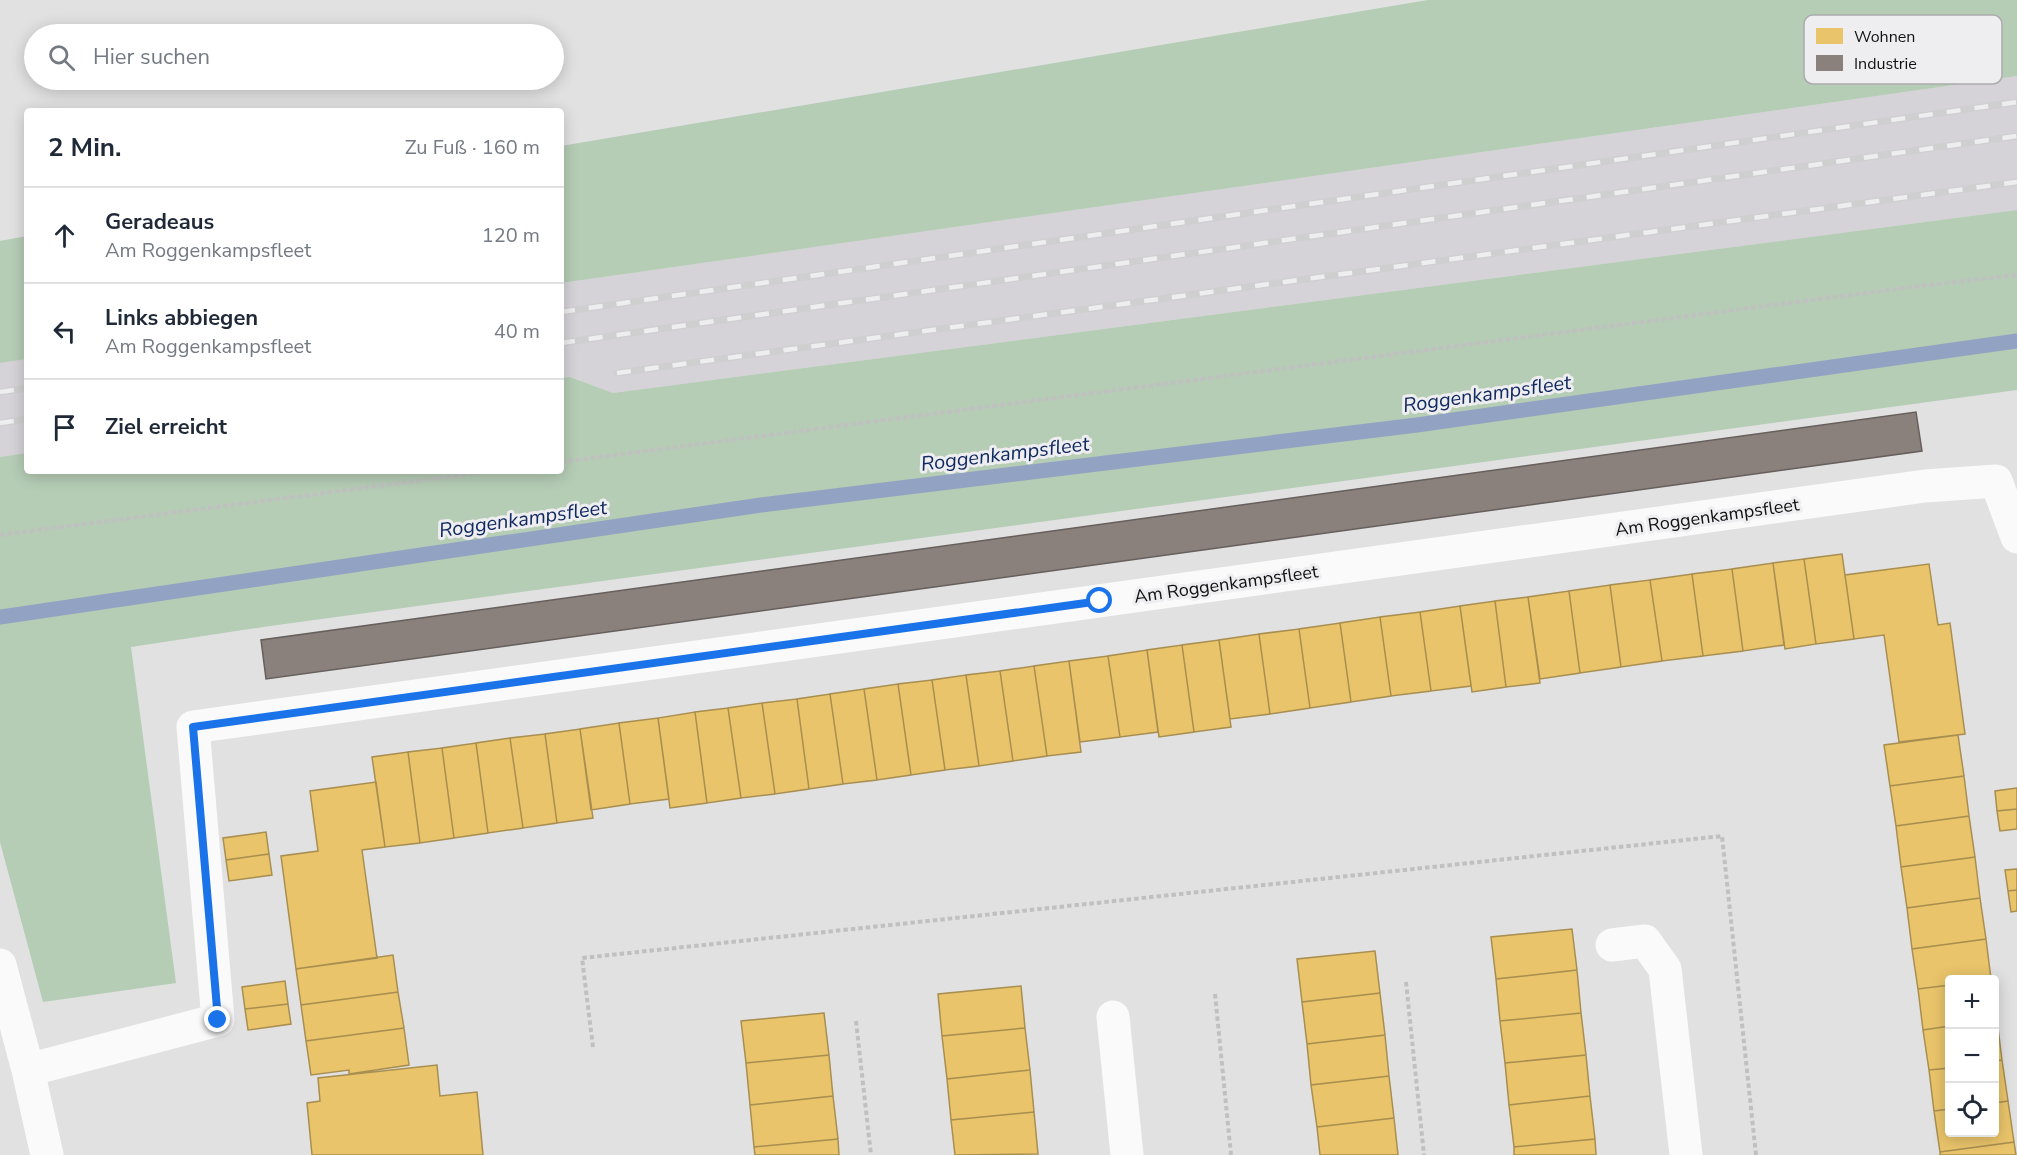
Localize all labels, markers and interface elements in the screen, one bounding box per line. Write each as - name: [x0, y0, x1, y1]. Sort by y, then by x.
- legend: [1804, 15, 2002, 84]
- search box: [24, 24, 564, 90]
- text: Wohnen: [1854, 26, 1915, 48]
- icon: search: [45, 41, 78, 74]
- text: Hier suchen: [93, 42, 210, 72]
- text: Industrie: [1854, 53, 1917, 75]
- text: 2 Min.: [48, 130, 121, 165]
- text: Zu Fuß · 160 m: [405, 134, 540, 161]
- text: Geradeaus: [105, 207, 214, 237]
- icon: ahead: [48, 219, 81, 252]
- text: 120 m: [482, 222, 540, 249]
- text: Am Roggenkampsfleet: [105, 237, 311, 264]
- text: Links abbiegen: [105, 303, 258, 333]
- icon: left: [48, 315, 81, 348]
- text: 40 m: [494, 318, 540, 345]
- text: Am Roggenkampsfleet: [105, 333, 311, 360]
- water label: Roggenkampsfleet: [1401, 369, 1574, 419]
- icon: arrive: [48, 411, 81, 444]
- text: Ziel erreicht: [105, 412, 227, 442]
- water label: Roggenkampsfleet: [919, 430, 1092, 478]
- street label: Am Roggenkampsfleet: [1613, 492, 1801, 542]
- water label: Roggenkampsfleet: [437, 494, 610, 544]
- street label: Am Roggenkampsfleet: [1132, 559, 1320, 609]
- route start: [1086, 587, 1112, 613]
- map controls: [1945, 975, 1999, 1137]
- button: +: [1945, 975, 1999, 1029]
- route end: [204, 1006, 230, 1032]
- button: −: [1945, 1029, 1999, 1083]
- button: locate: [1945, 1083, 1999, 1137]

